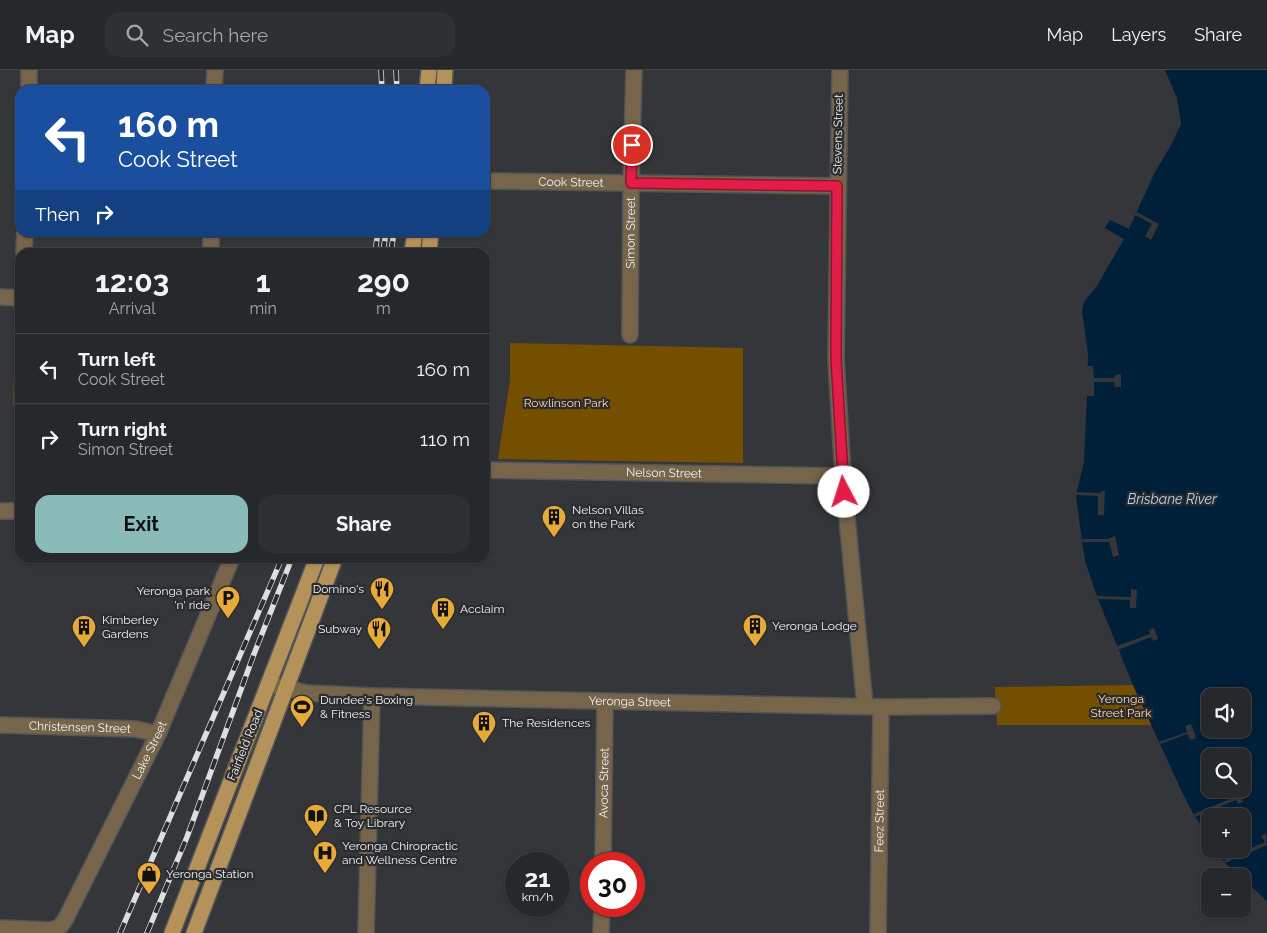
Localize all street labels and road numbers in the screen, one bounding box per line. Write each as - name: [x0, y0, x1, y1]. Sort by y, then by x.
- street label: Stevens Street: [830, 94, 846, 174]
- street label: Cook Street: [538, 175, 604, 190]
- street label: Simon Street: [623, 197, 638, 269]
- street label: Nelson Street: [626, 465, 702, 481]
- street label: Yeronga Street: [589, 694, 671, 709]
- street label: Fairfield Road: [224, 707, 266, 783]
- street label: Christensen Street: [29, 719, 131, 736]
- street label: Lake Street: [130, 719, 170, 782]
- street label: Avoca Street: [597, 748, 611, 818]
- street label: Feez Street: [872, 789, 887, 853]

